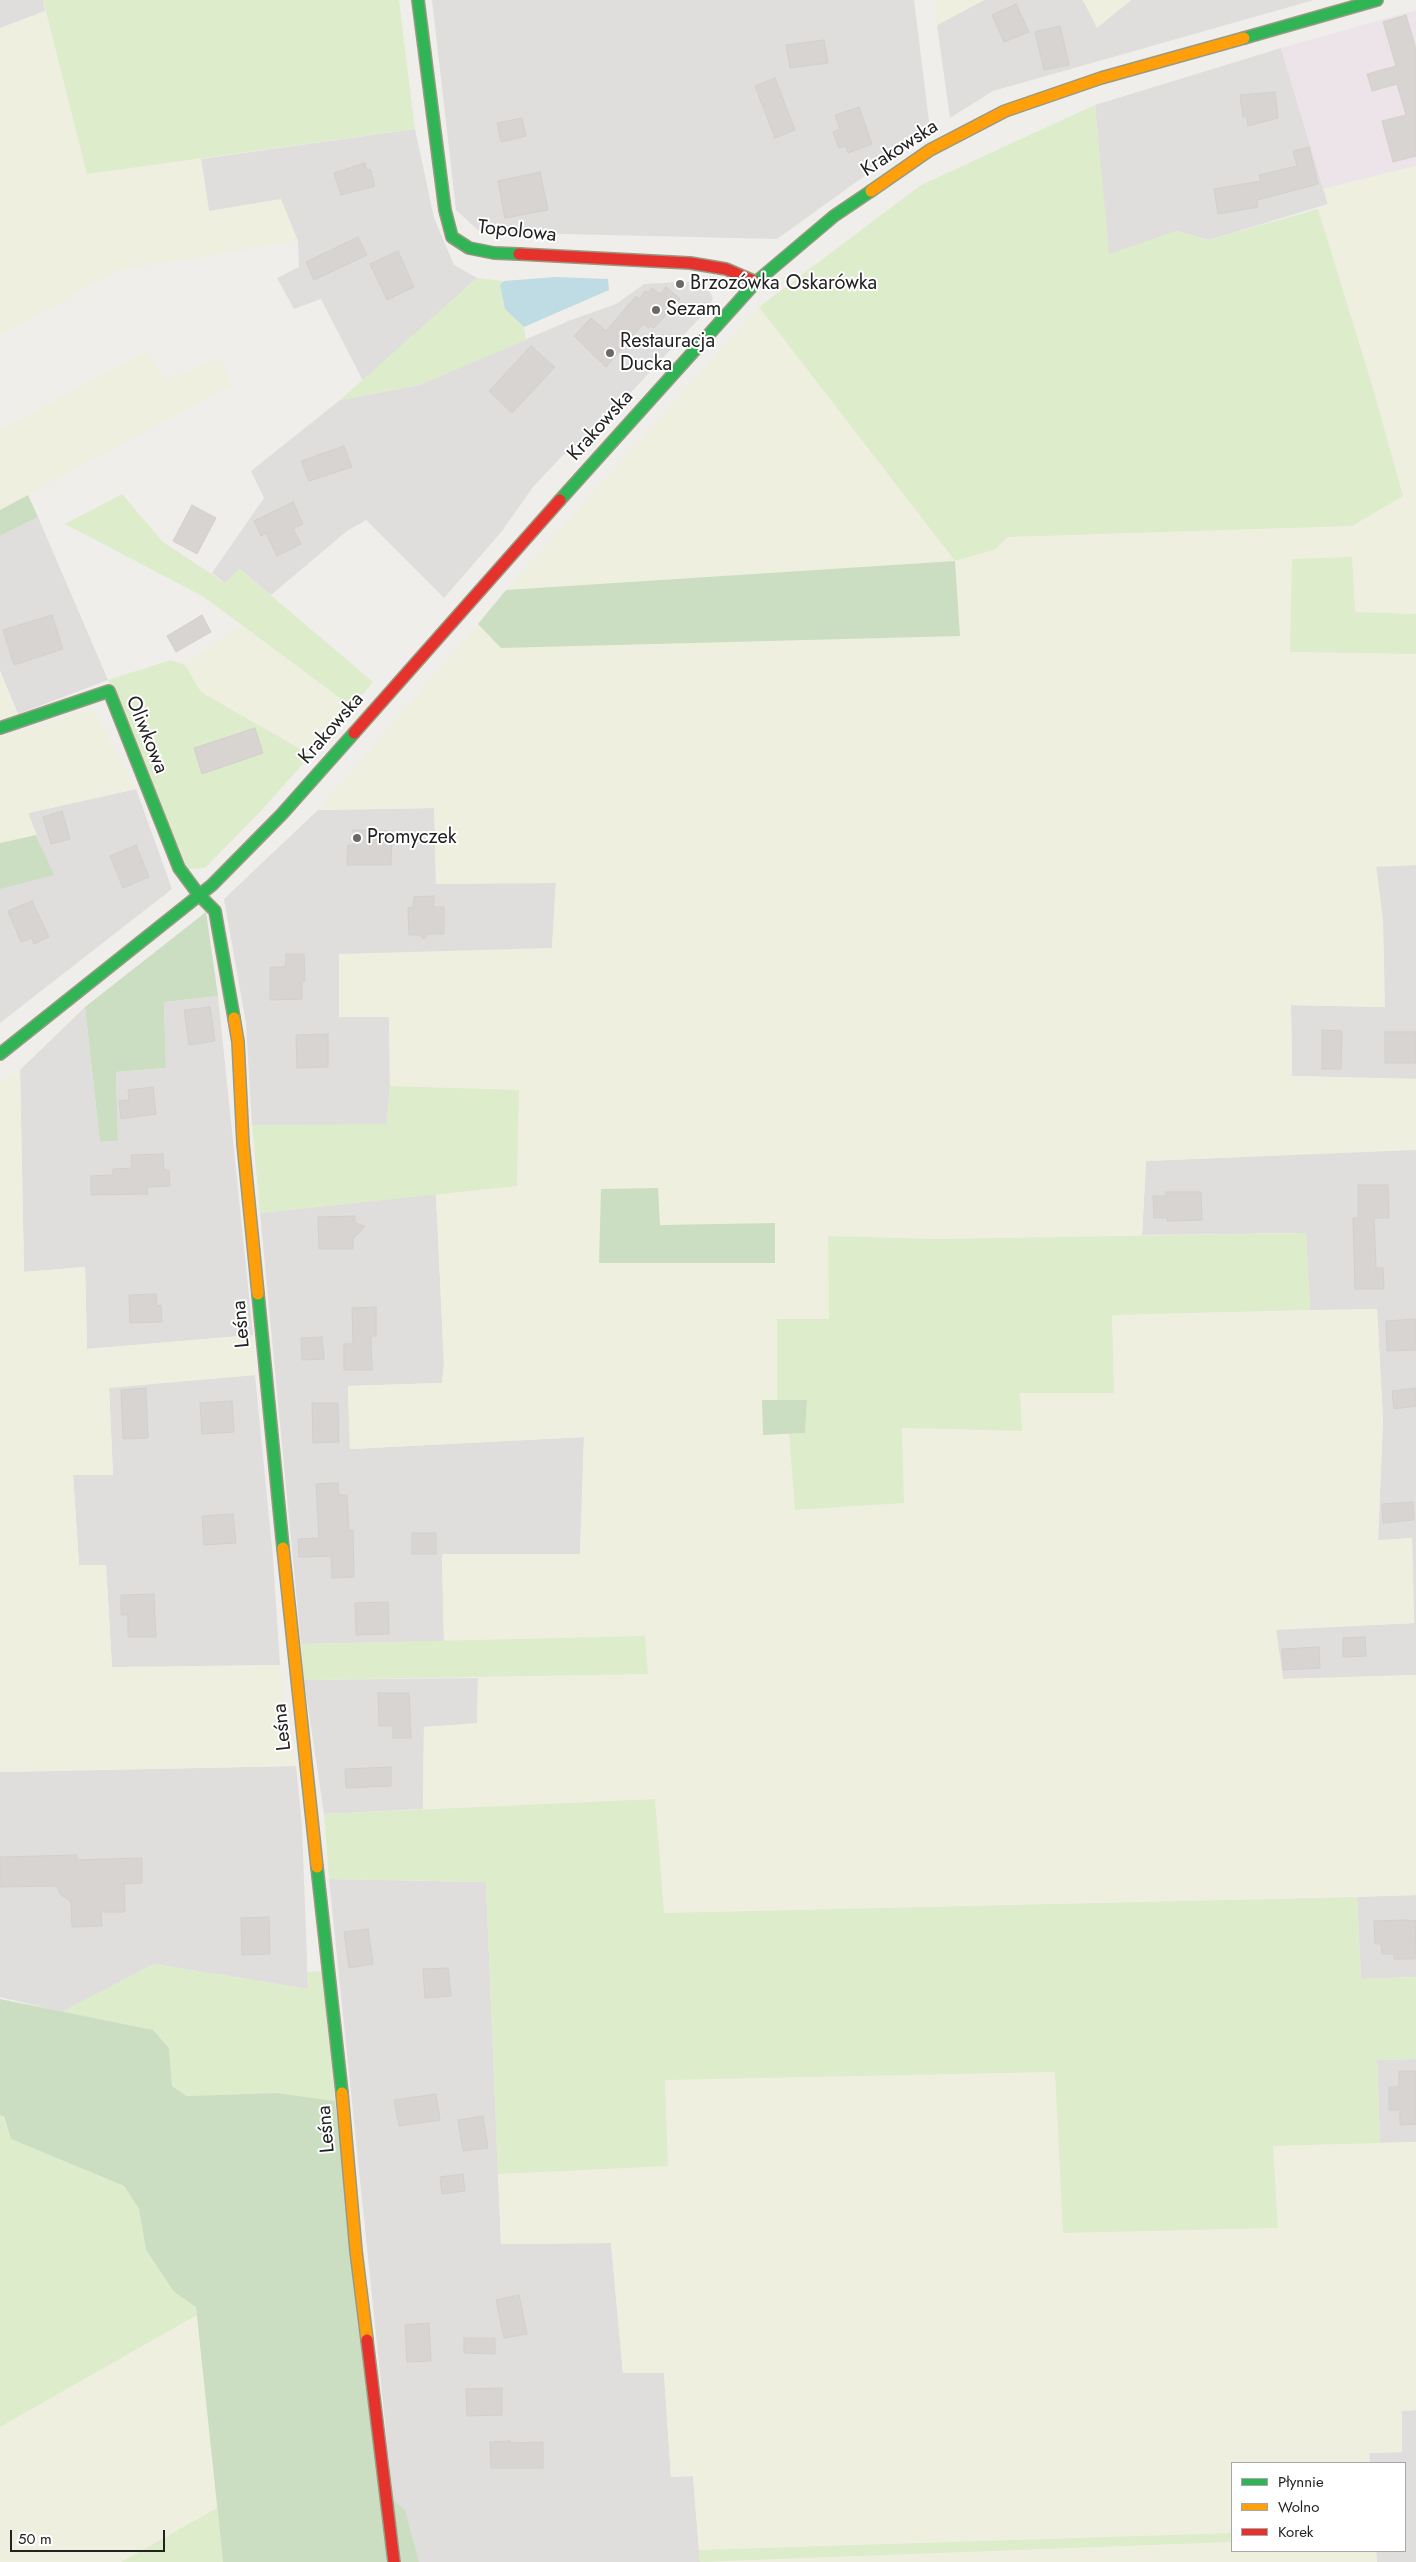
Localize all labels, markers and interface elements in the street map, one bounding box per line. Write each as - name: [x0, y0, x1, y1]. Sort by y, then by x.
- street label: Krakowska: [857, 115, 943, 183]
- street label: Topolowa: [476, 216, 558, 248]
- place label: Brzozówka Oskarówka: [690, 272, 877, 296]
- marker: Brzozówka Oskarówka: [674, 278, 686, 290]
- place label: Sezam: [666, 298, 721, 322]
- marker: Sezam: [650, 304, 662, 316]
- place label: Restauracja Ducka: [620, 330, 715, 377]
- marker: Restauracja Ducka: [604, 347, 616, 359]
- street label: Krakowska: [563, 386, 639, 466]
- street label: Krakowska: [294, 688, 370, 770]
- street label: Oliwkowa: [120, 693, 172, 777]
- place label: Promyczek: [367, 826, 457, 850]
- marker: Promyczek: [351, 832, 363, 844]
- street label: Leśna: [228, 1299, 256, 1349]
- street label: Leśna: [269, 1702, 297, 1752]
- street label: Leśna: [313, 2104, 341, 2154]
- legend: [1231, 2462, 1406, 2552]
- text: Płynnie: [1278, 2471, 1324, 2493]
- text: Wolno: [1278, 2496, 1319, 2518]
- scale bar: [12, 2520, 168, 2552]
- text: Korek: [1278, 2521, 1313, 2543]
- text: 50 m: [18, 2528, 52, 2550]

